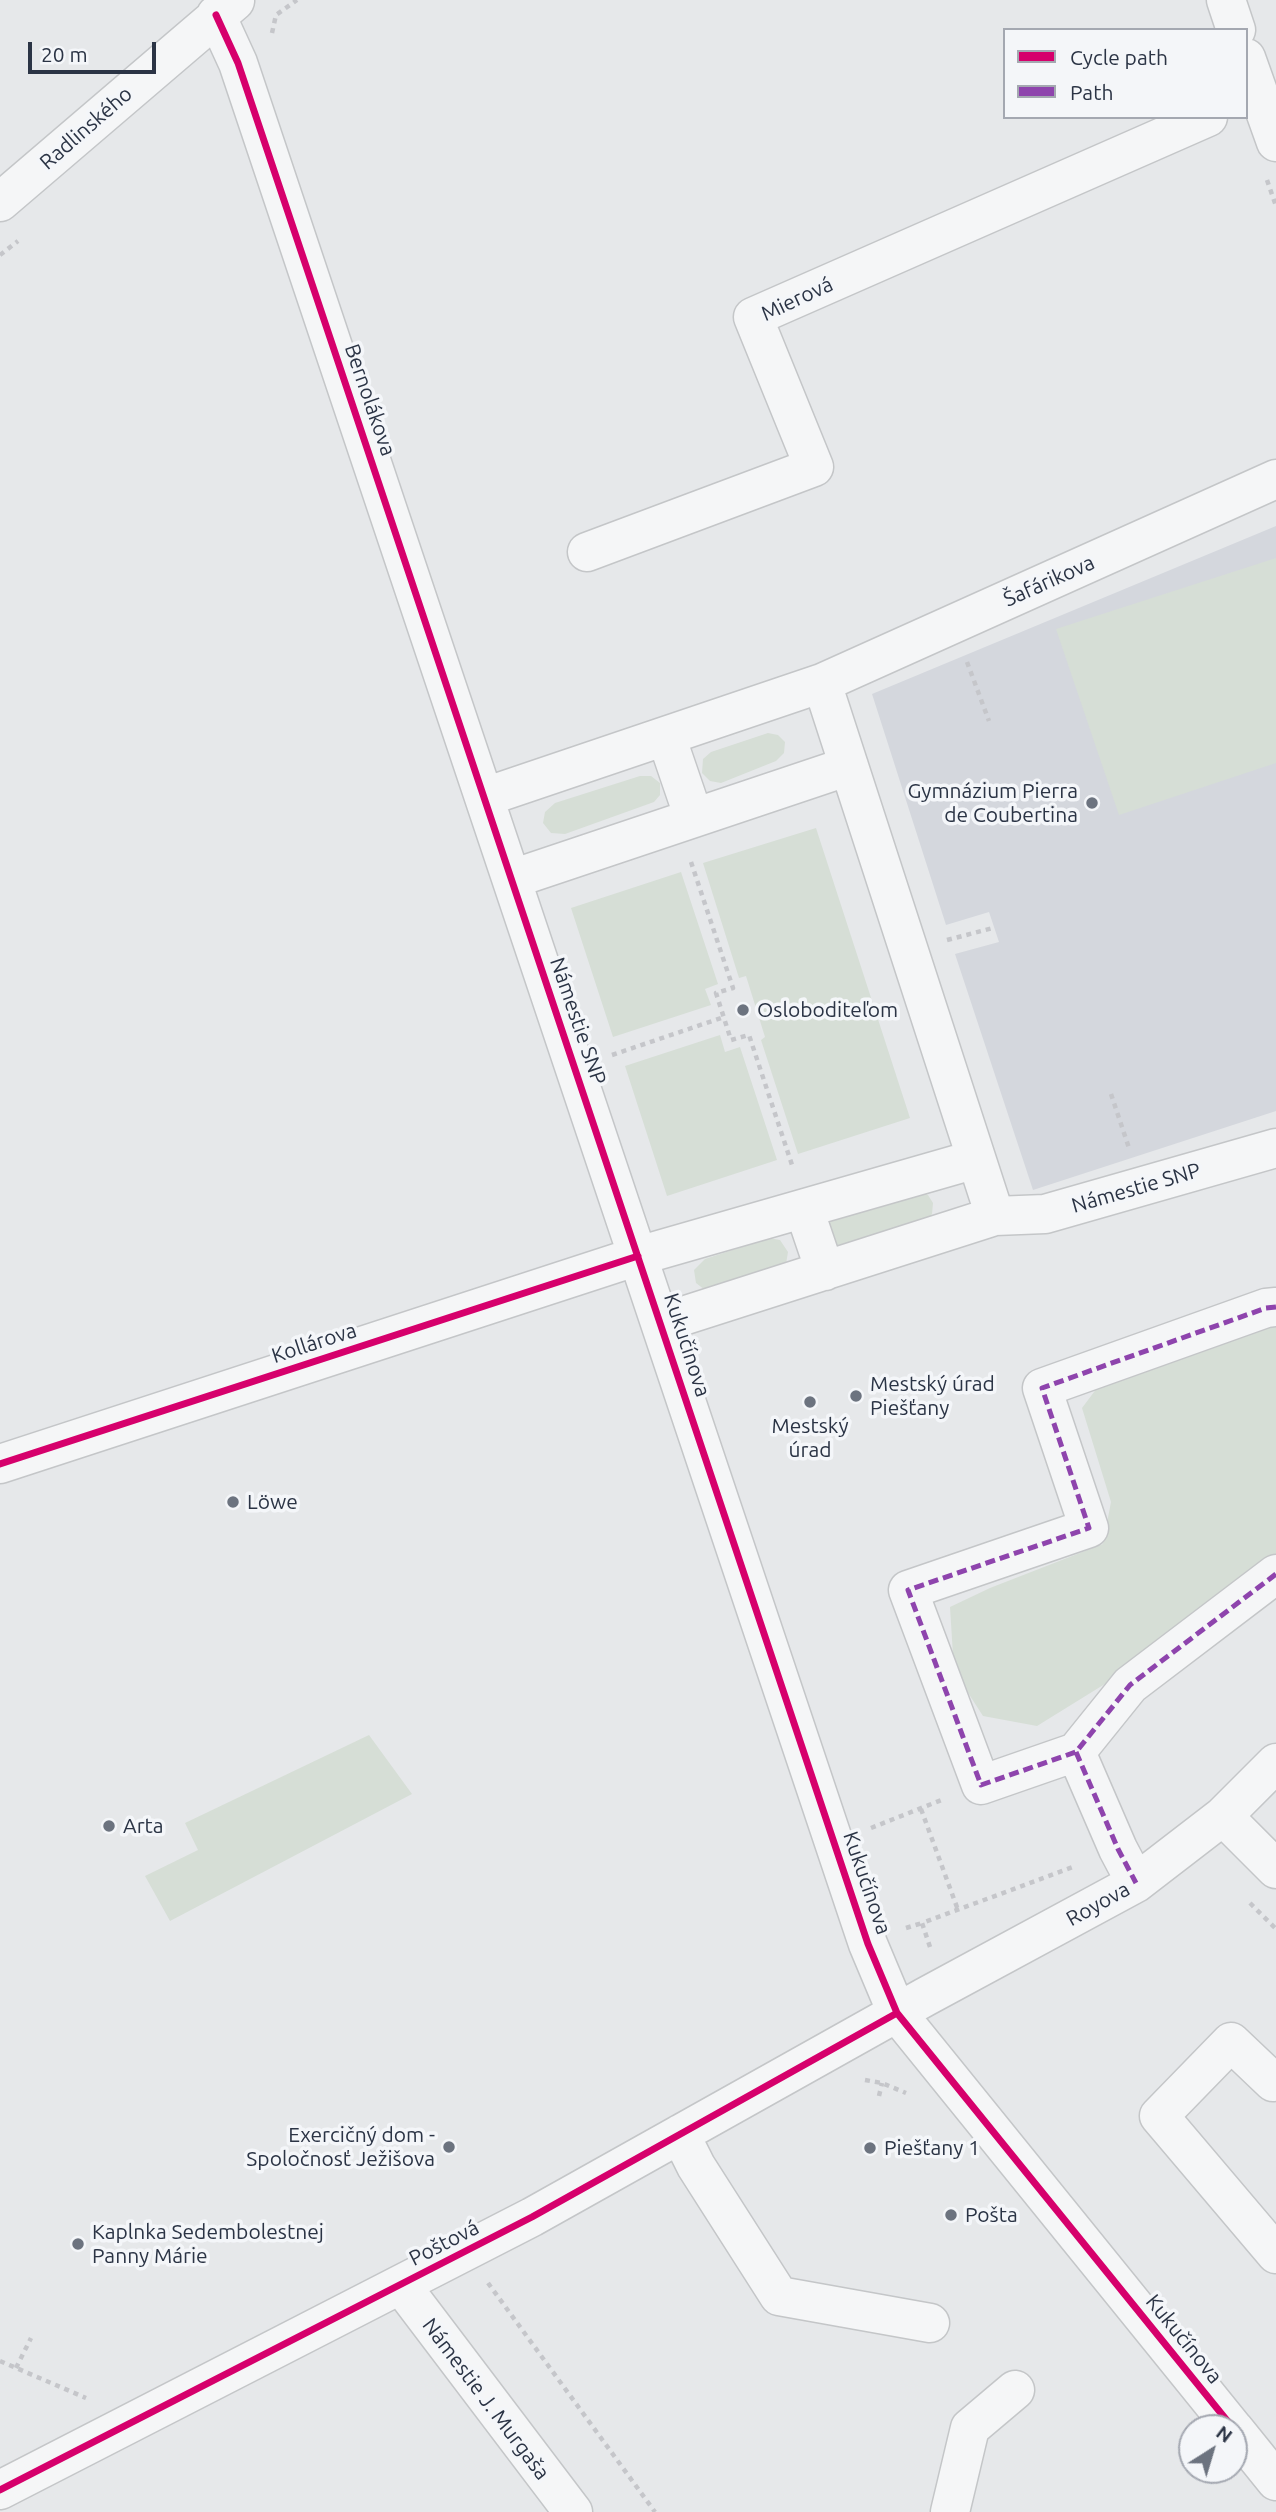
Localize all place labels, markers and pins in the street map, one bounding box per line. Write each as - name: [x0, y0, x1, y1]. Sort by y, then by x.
- place label: Gymnázium Pierra de Coubertina: [908, 778, 1078, 828]
- marker: Gymnázium Pierra de Coubertina: [1084, 795, 1100, 811]
- place label: Osloboditeľom: [757, 997, 898, 1023]
- marker: Osloboditeľom: [735, 1002, 751, 1018]
- place label: Mestský úrad Piešťany: [870, 1371, 995, 1421]
- marker: Mestský úrad Piešťany: [848, 1388, 864, 1404]
- marker: Mestský úrad: [802, 1394, 818, 1410]
- place label: Mestský úrad: [771, 1413, 849, 1463]
- place label: Löwe: [247, 1489, 298, 1515]
- marker: Löwe: [225, 1494, 241, 1510]
- place label: Arta: [123, 1813, 164, 1839]
- marker: Arta: [101, 1818, 117, 1834]
- place label: Exercičný dom - Spoločnosť Ježišova: [246, 2122, 435, 2172]
- place label: Piešťany 1: [884, 2135, 980, 2161]
- marker: Exercičný dom - Spoločnosť Ježišova: [441, 2139, 457, 2155]
- marker: Piešťany 1: [862, 2140, 878, 2156]
- place label: Pošta: [965, 2202, 1018, 2228]
- marker: Pošta: [943, 2207, 959, 2223]
- place label: Kaplnka Sedembolestnej Panny Márie: [92, 2219, 324, 2269]
- marker: Kaplnka Sedembolestnej Panny Márie: [70, 2236, 86, 2252]

